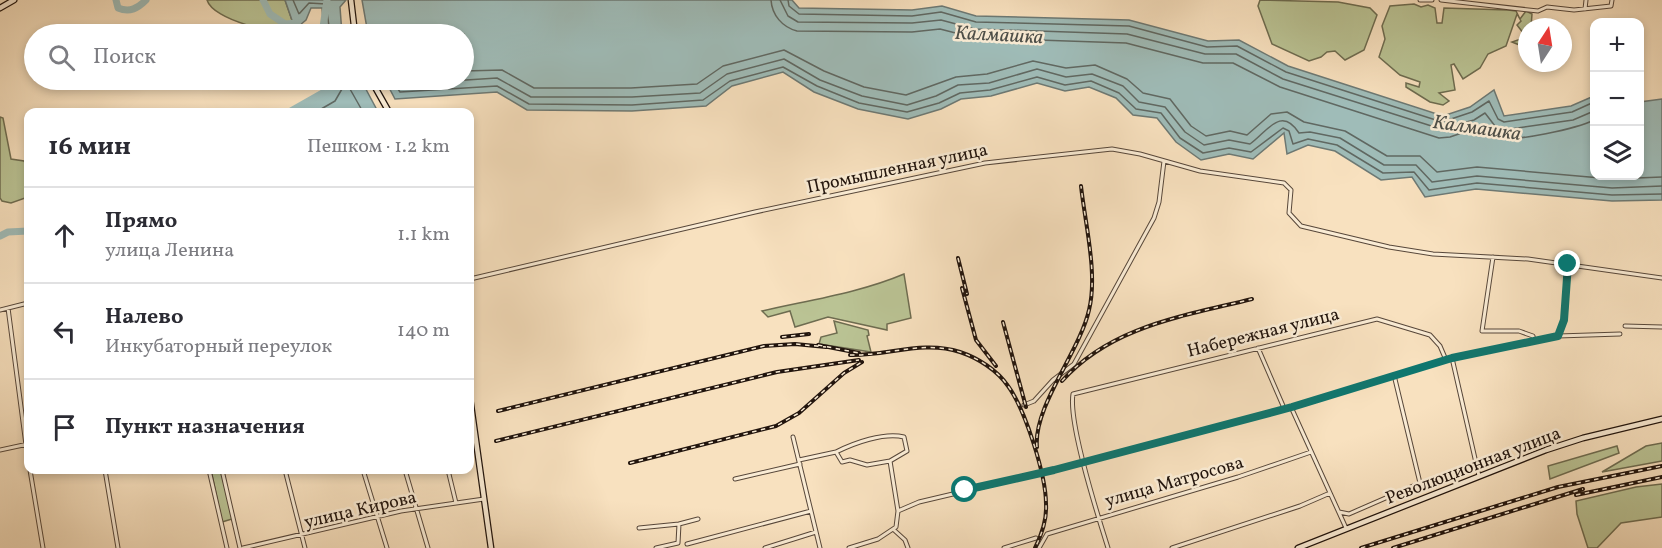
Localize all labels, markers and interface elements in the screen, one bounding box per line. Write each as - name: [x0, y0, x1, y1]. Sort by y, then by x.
- north arrow: [1518, 18, 1572, 72]
- map controls: [1590, 18, 1644, 180]
- button: +: [1590, 18, 1644, 72]
- water label: Калмашка: [954, 20, 1044, 52]
- search box: [24, 24, 474, 90]
- icon: search: [45, 41, 78, 74]
- text: Поиск: [93, 42, 156, 73]
- button: −: [1590, 72, 1644, 126]
- water label: Калмашка: [1431, 109, 1523, 149]
- button: layers: [1590, 126, 1644, 180]
- text: 16 мин: [48, 129, 131, 165]
- text: Пешком · 1.2 km: [307, 133, 450, 161]
- street label: Промышленная улица: [804, 138, 990, 201]
- text: Прямо: [105, 206, 177, 237]
- icon: ahead: [48, 219, 81, 252]
- text: 1.1 km: [397, 221, 450, 249]
- text: улица Ленина: [105, 237, 234, 265]
- route end: [1554, 250, 1580, 276]
- text: Налево: [105, 302, 184, 333]
- street label: Набережная улица: [1185, 302, 1342, 364]
- icon: left: [48, 315, 81, 348]
- text: 140 m: [397, 317, 450, 345]
- text: Инкубаторный переулок: [105, 333, 332, 361]
- icon: arrive: [48, 411, 81, 444]
- text: Пункт назначения: [105, 412, 305, 443]
- street label: Революционная улица: [1382, 421, 1565, 511]
- street label: улица Матросова: [1102, 451, 1247, 514]
- route start: [951, 476, 977, 502]
- street label: улица Кирова: [302, 485, 419, 536]

